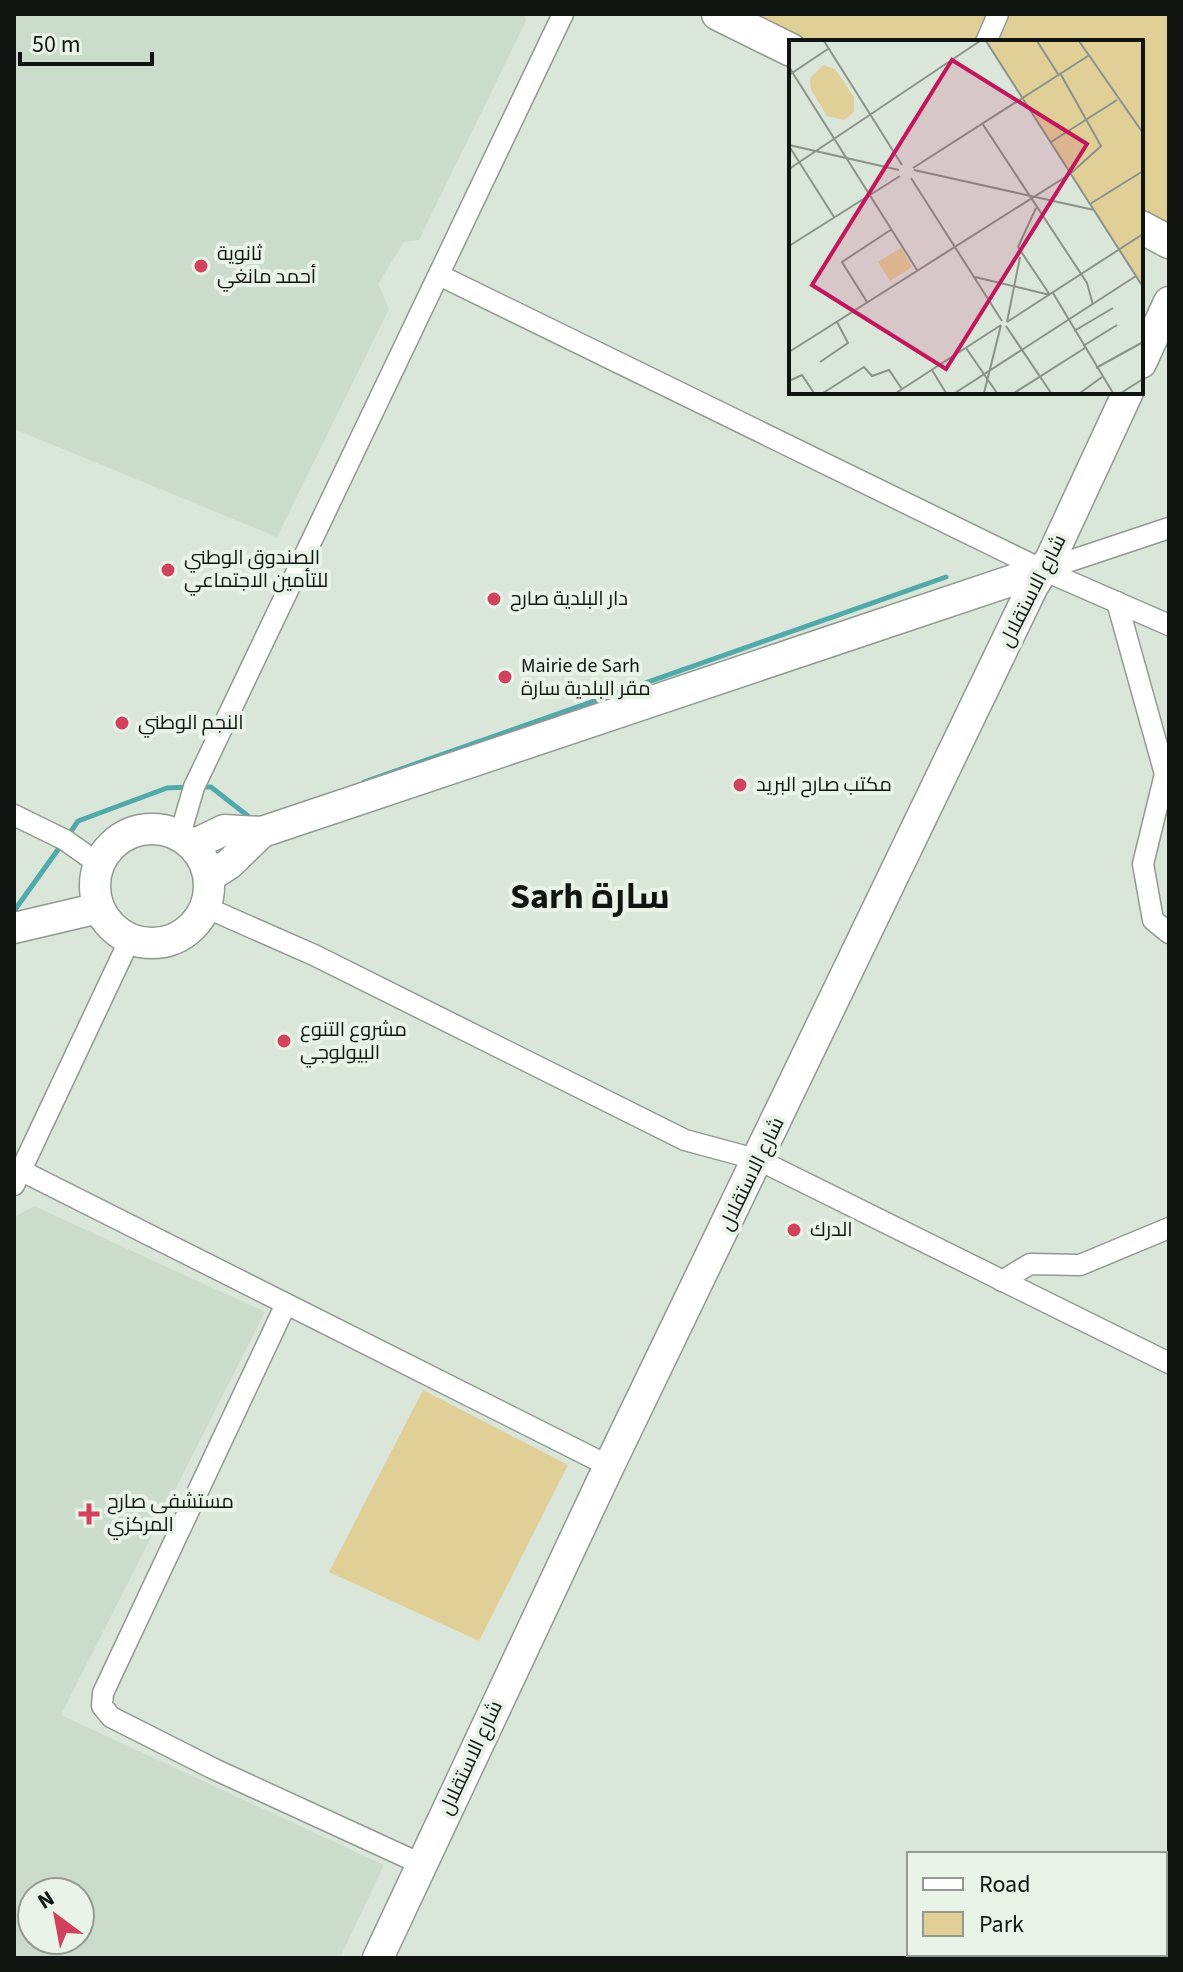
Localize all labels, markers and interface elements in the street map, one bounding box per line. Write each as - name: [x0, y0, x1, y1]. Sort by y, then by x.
- scale bar: [20, 16, 152, 66]
- text: 50 m: [32, 27, 81, 62]
- inset map: [789, 40, 1143, 394]
- place label: ثانوية أحمد مانغي: [217, 240, 316, 292]
- marker: ثانوية أحمد مانغي: [192, 257, 210, 275]
- street label: شارع الاستقلال: [993, 530, 1073, 652]
- place label: الصندوق الوطني للتأمين الاجتماعي: [184, 544, 328, 596]
- marker: الصندوق الوطني للتأمين الاجتماعي: [159, 561, 177, 579]
- place label: دار البلدية صارح: [510, 585, 628, 613]
- marker: دار البلدية صارح: [485, 590, 503, 608]
- place label: Mairie de Sarh مقر البلدية سارة: [521, 652, 651, 703]
- marker: Mairie de Sarh مقر البلدية سارة: [496, 668, 514, 686]
- place label: النجم الوطني: [138, 709, 244, 738]
- marker: النجم الوطني: [113, 714, 131, 732]
- place label: مكتب صارح البريد: [756, 771, 892, 799]
- marker: مكتب صارح البريد: [731, 776, 749, 794]
- district label: Sarh سارة: [510, 871, 670, 922]
- place label: مشروع التنوع البيولوجي: [300, 1016, 407, 1068]
- marker: مشروع التنوع البيولوجي: [275, 1032, 293, 1050]
- street label: شارع الاستقلال: [712, 1113, 792, 1235]
- place label: الدرك: [810, 1216, 853, 1244]
- marker: الدرك: [785, 1221, 803, 1239]
- place label: مستشفى صارح المركزي: [107, 1488, 234, 1540]
- marker: مستشفى صارح المركزي: [78, 1503, 100, 1525]
- street label: شارع الاستقلال: [432, 1696, 510, 1820]
- legend: [907, 1852, 1167, 1956]
- text: Road: [979, 1867, 1031, 1902]
- north arrow: [16, 1876, 96, 1956]
- text: N: [31, 1882, 61, 1917]
- text: Park: [979, 1907, 1024, 1942]

